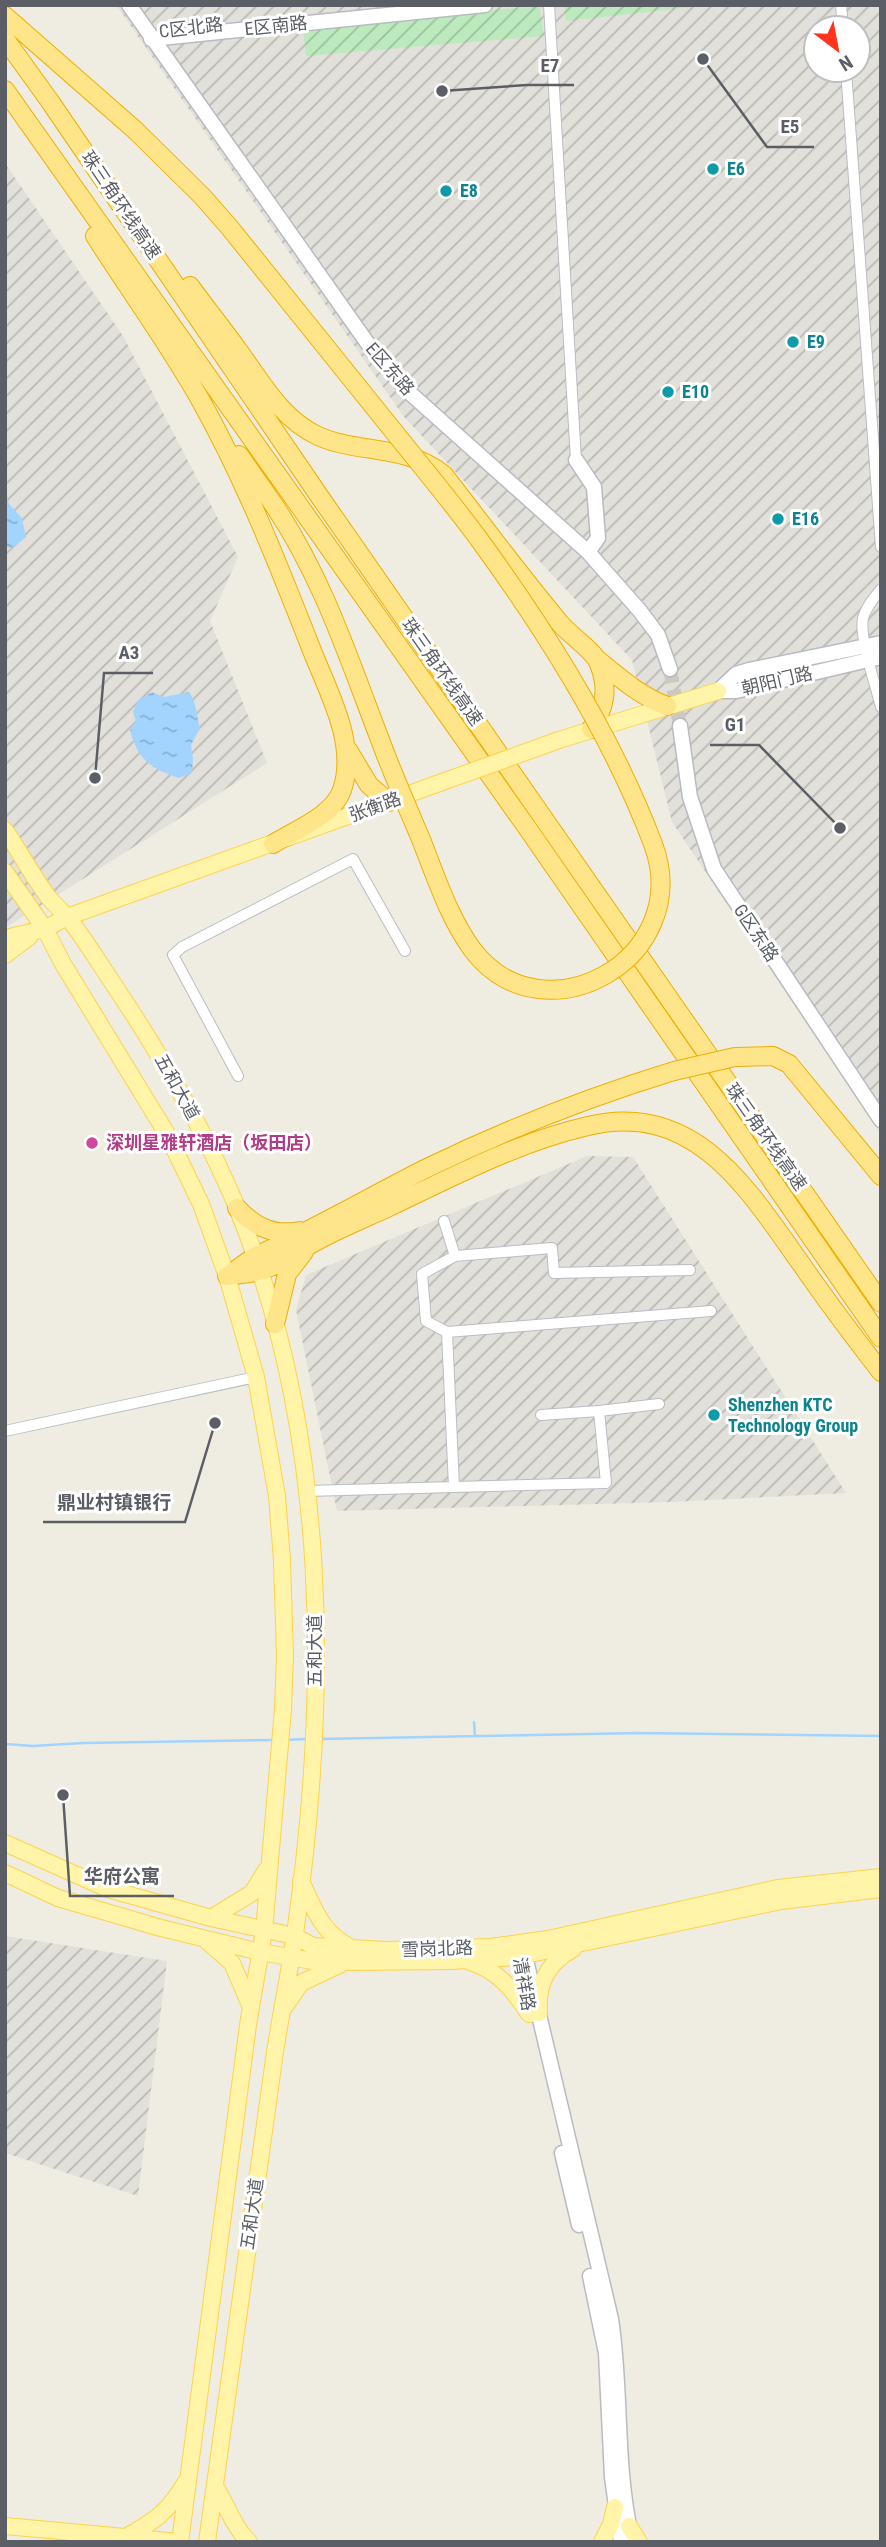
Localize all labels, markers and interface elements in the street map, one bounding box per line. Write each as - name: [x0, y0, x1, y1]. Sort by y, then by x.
- street label: E区南路: [244, 12, 308, 39]
- street label: C区北路: [158, 13, 224, 42]
- north arrow: [802, 14, 872, 84]
- callout: E7: [527, 45, 574, 85]
- text: N: [835, 50, 857, 76]
- text: E7: [541, 54, 559, 77]
- callout: E5: [767, 107, 814, 147]
- text: E5: [781, 115, 799, 138]
- street label: 珠三角环线高速: [77, 147, 165, 263]
- place label: E6: [727, 158, 745, 179]
- marker: E6: [705, 161, 721, 177]
- place label: E8: [460, 180, 478, 201]
- marker: E8: [438, 183, 454, 199]
- place label: E9: [807, 331, 825, 352]
- marker: E9: [785, 334, 801, 350]
- street label: E区东路: [362, 338, 419, 399]
- place label: E10: [682, 381, 709, 402]
- marker: E10: [660, 384, 676, 400]
- place label: E16: [792, 508, 819, 529]
- marker: E16: [770, 511, 786, 527]
- street label: 珠三角环线高速: [398, 614, 487, 729]
- callout: A3: [104, 633, 153, 673]
- text: A3: [119, 641, 139, 664]
- street label: 朝阳门路: [739, 662, 814, 699]
- callout: G1: [710, 705, 759, 745]
- text: G1: [725, 713, 745, 736]
- street label: 张衡路: [346, 787, 404, 826]
- street label: G区东路: [730, 900, 783, 965]
- street label: 五和大道: [151, 1050, 204, 1123]
- street label: 珠三角环线高速: [722, 1079, 811, 1194]
- place label: 深圳星雅轩酒店（坂田店）: [106, 1132, 322, 1153]
- marker: 深圳星雅轩酒店（坂田店）: [84, 1135, 100, 1151]
- place label: Shenzhen KTC Technology Group: [728, 1394, 858, 1436]
- marker: Shenzhen KTC Technology Group: [706, 1407, 722, 1423]
- callout: 鼎业村镇银行: [43, 1482, 185, 1522]
- text: 鼎业村镇银行: [57, 1491, 171, 1514]
- street label: 五和大道: [304, 1615, 325, 1687]
- callout: 华府公寓: [70, 1856, 174, 1896]
- text: 华府公寓: [84, 1865, 160, 1888]
- street label: 雪岗北路: [401, 1937, 473, 1960]
- street label: 清祥路: [509, 1956, 540, 2012]
- street label: 五和大道: [236, 2177, 267, 2251]

